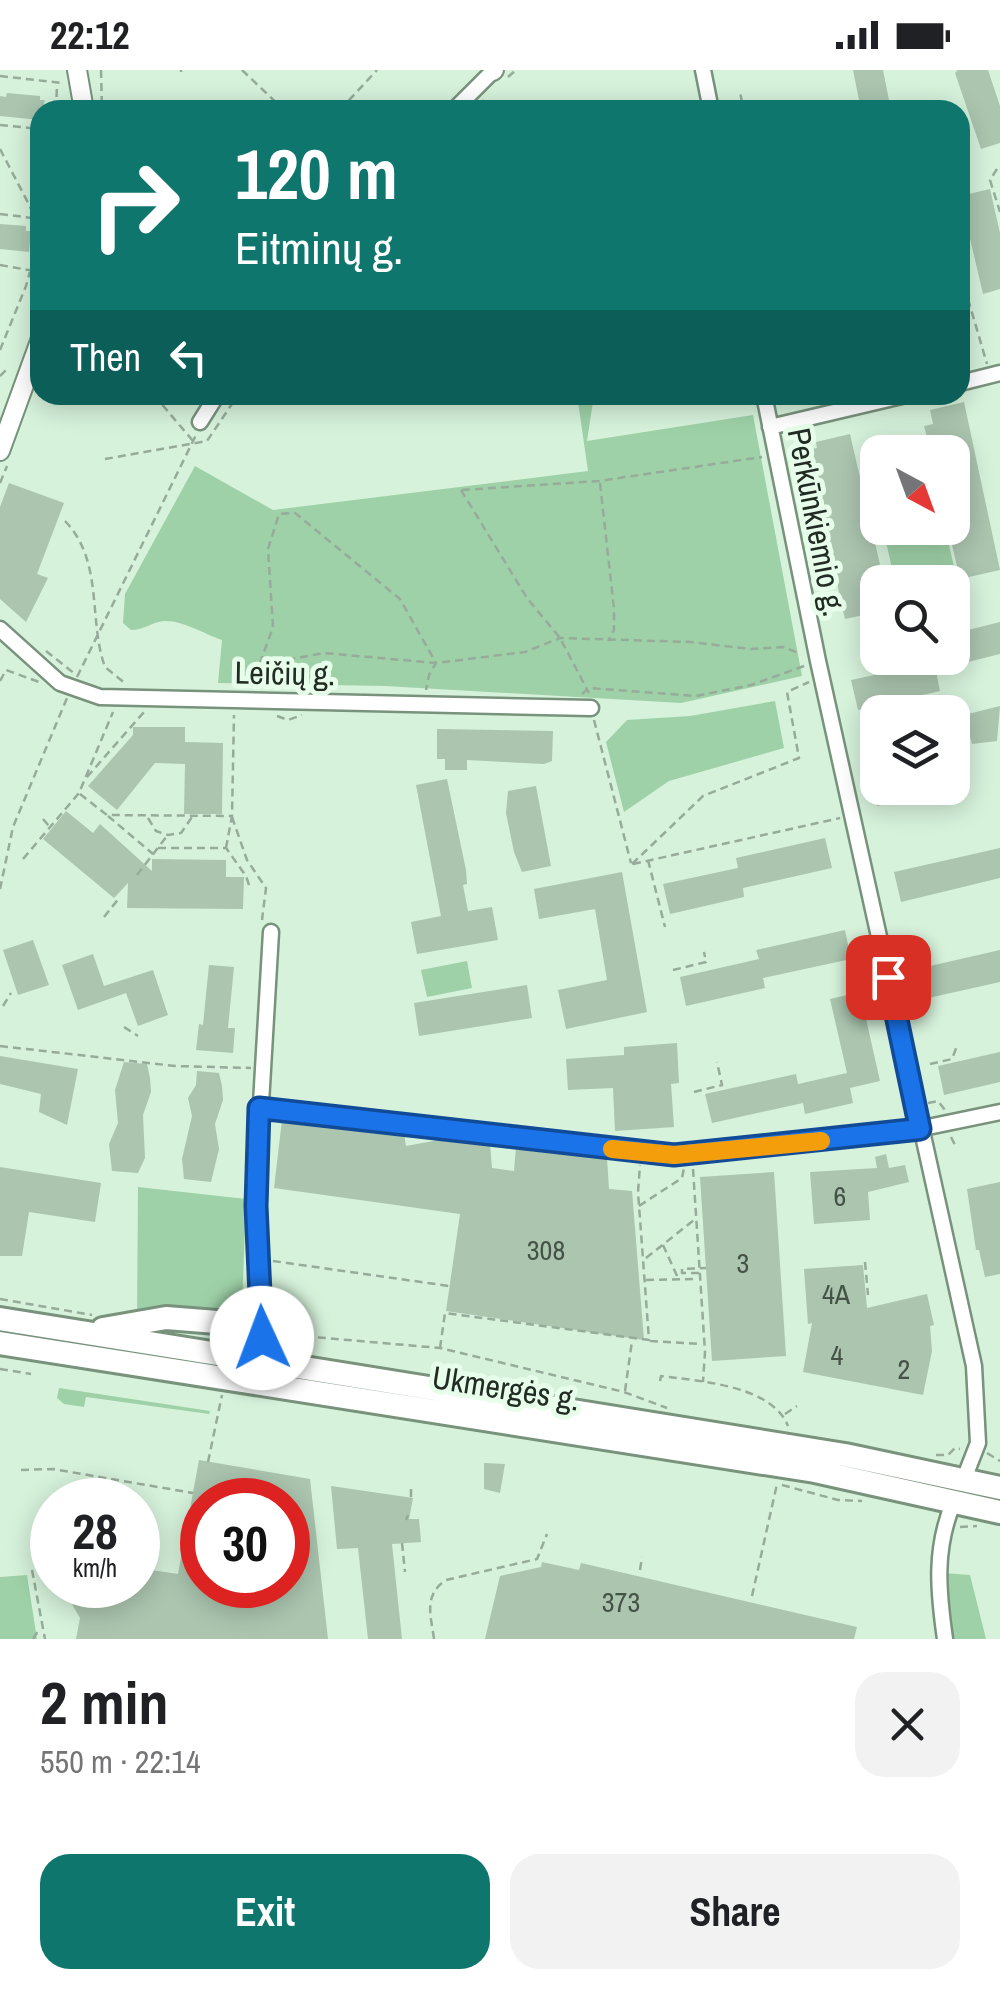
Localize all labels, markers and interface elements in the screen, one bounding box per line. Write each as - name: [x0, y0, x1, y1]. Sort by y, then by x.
- text: 22:12: [50, 10, 130, 61]
- text: 120 m: [235, 127, 398, 221]
- icon: right: [70, 140, 200, 270]
- text: Eitminų g.: [235, 217, 403, 278]
- icon: left: [161, 330, 216, 385]
- text: Then: [70, 332, 141, 383]
- street label: Perkūnkiemio g.: [778, 424, 856, 620]
- north arrow: [860, 435, 970, 545]
- map controls: [860, 435, 970, 805]
- button: search: [860, 565, 970, 675]
- street label: Leičių g.: [234, 651, 336, 695]
- button: layers: [860, 695, 970, 805]
- pin: [846, 935, 931, 1020]
- icon: arrive: [861, 950, 916, 1005]
- house number: 6: [834, 1177, 846, 1215]
- house number: 308: [527, 1231, 565, 1269]
- house number: 3: [737, 1244, 749, 1282]
- house number: 4A: [822, 1275, 851, 1313]
- position arrow: [210, 1286, 314, 1390]
- house number: 4: [831, 1336, 844, 1374]
- house number: 2: [898, 1350, 910, 1388]
- street label: Ukmergės g.: [429, 1355, 583, 1421]
- speed limit sign: 30: [180, 1478, 310, 1608]
- text: 28: [72, 1497, 118, 1565]
- text: km/h: [73, 1551, 117, 1585]
- house number: 373: [602, 1583, 640, 1621]
- text: 2 min: [40, 1662, 169, 1743]
- button: close: [855, 1672, 960, 1777]
- text: 550 m · 22:14: [40, 1740, 200, 1783]
- button: Exit: [40, 1854, 490, 1969]
- button: Share: [510, 1854, 960, 1969]

